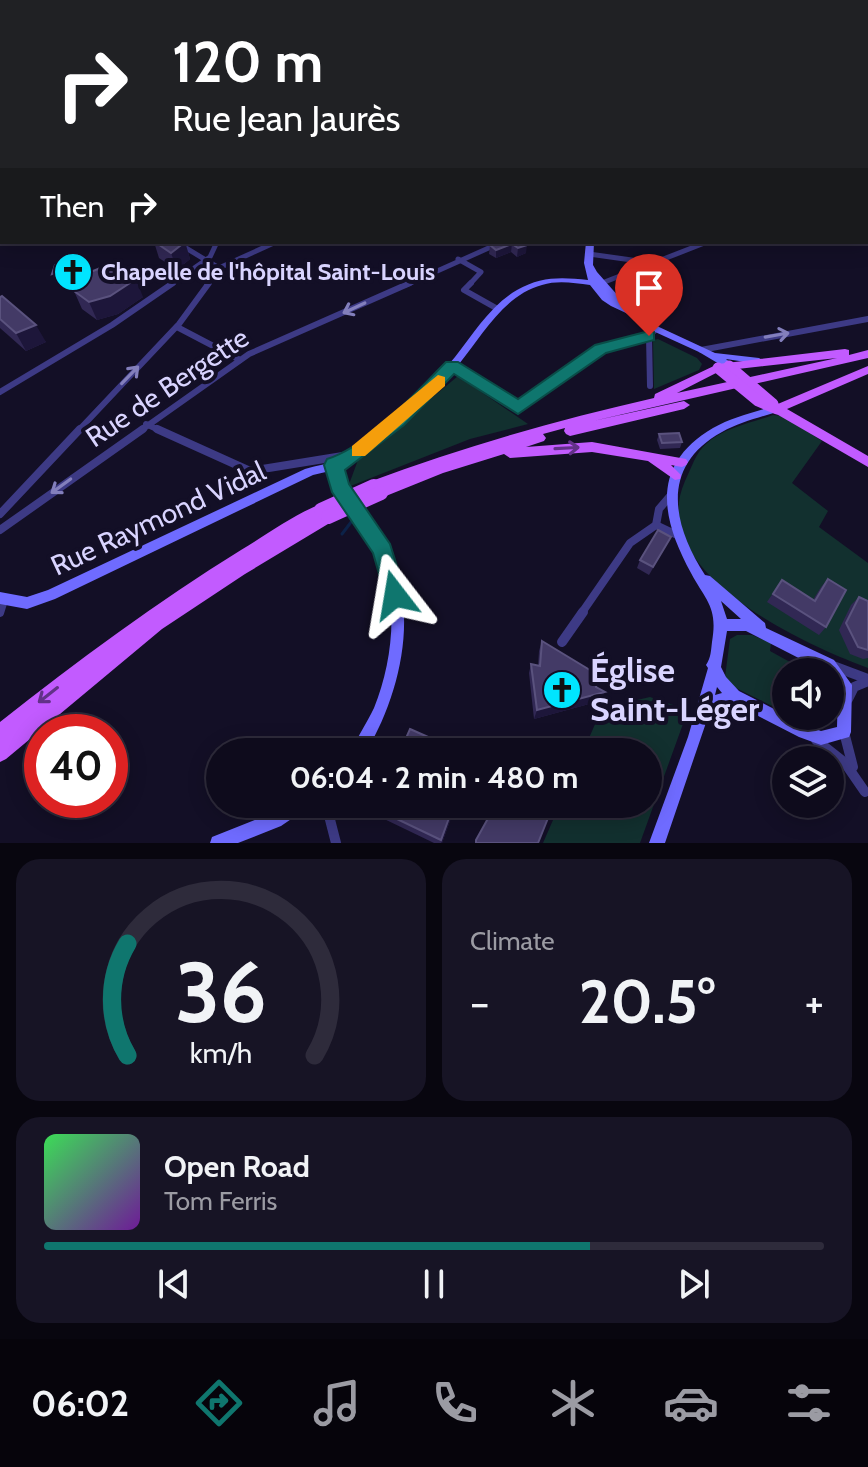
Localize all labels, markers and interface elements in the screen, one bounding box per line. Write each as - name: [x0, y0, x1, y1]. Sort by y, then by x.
- text: 120 m: [172, 28, 323, 96]
- icon: right: [40, 32, 144, 136]
- text: Rue Jean Jaurès: [172, 96, 401, 140]
- icon: right: [120, 184, 164, 228]
- text: Then: [40, 188, 104, 225]
- church icon: Chapelle de l'hôpital Saint-Louis: [52, 251, 94, 293]
- pin: [615, 254, 683, 336]
- place label: Chapelle de l'hôpital Saint-Louis: [101, 257, 435, 286]
- icon: arrive: [627, 266, 671, 310]
- one-way arrow: [342, 301, 367, 316]
- street label: Rue de Bergette: [79, 320, 255, 454]
- one-way arrow: [764, 327, 790, 342]
- one-way arrow: [120, 365, 139, 385]
- one-way arrow: [553, 440, 580, 455]
- street label: Rue Raymond Vidal: [45, 453, 271, 583]
- one-way arrow: [51, 478, 73, 494]
- position arrow: [353, 553, 437, 637]
- place label: Église Saint-Léger: [590, 649, 760, 730]
- map controls: [772, 658, 844, 818]
- button: sound: [772, 658, 844, 730]
- church icon: Église Saint-Léger: [541, 669, 583, 711]
- one-way arrow: [38, 687, 59, 704]
- speed limit sign: 40: [24, 714, 128, 818]
- button: layers: [772, 746, 844, 818]
- text: 06:04 · 2 min · 480 m: [290, 759, 578, 796]
- text: Climate: [470, 925, 555, 957]
- text: 36: [175, 942, 267, 1043]
- text: 20.5°: [579, 965, 715, 1038]
- text: −: [470, 976, 489, 1029]
- text: +: [805, 976, 824, 1029]
- text: km/h: [190, 1035, 252, 1070]
- text: Open Road: [164, 1148, 310, 1185]
- text: Tom Ferris: [164, 1185, 277, 1217]
- icon: previous: [152, 1262, 196, 1306]
- icon: pause: [412, 1262, 456, 1306]
- icon: next: [672, 1262, 716, 1306]
- icon: directions: [191, 1375, 247, 1431]
- icon: music: [309, 1375, 365, 1431]
- icon: phone: [427, 1375, 483, 1431]
- icon: climate: [545, 1375, 601, 1431]
- icon: car: [663, 1375, 719, 1431]
- icon: filters: [781, 1375, 837, 1431]
- text: 06:02: [31, 1381, 129, 1425]

